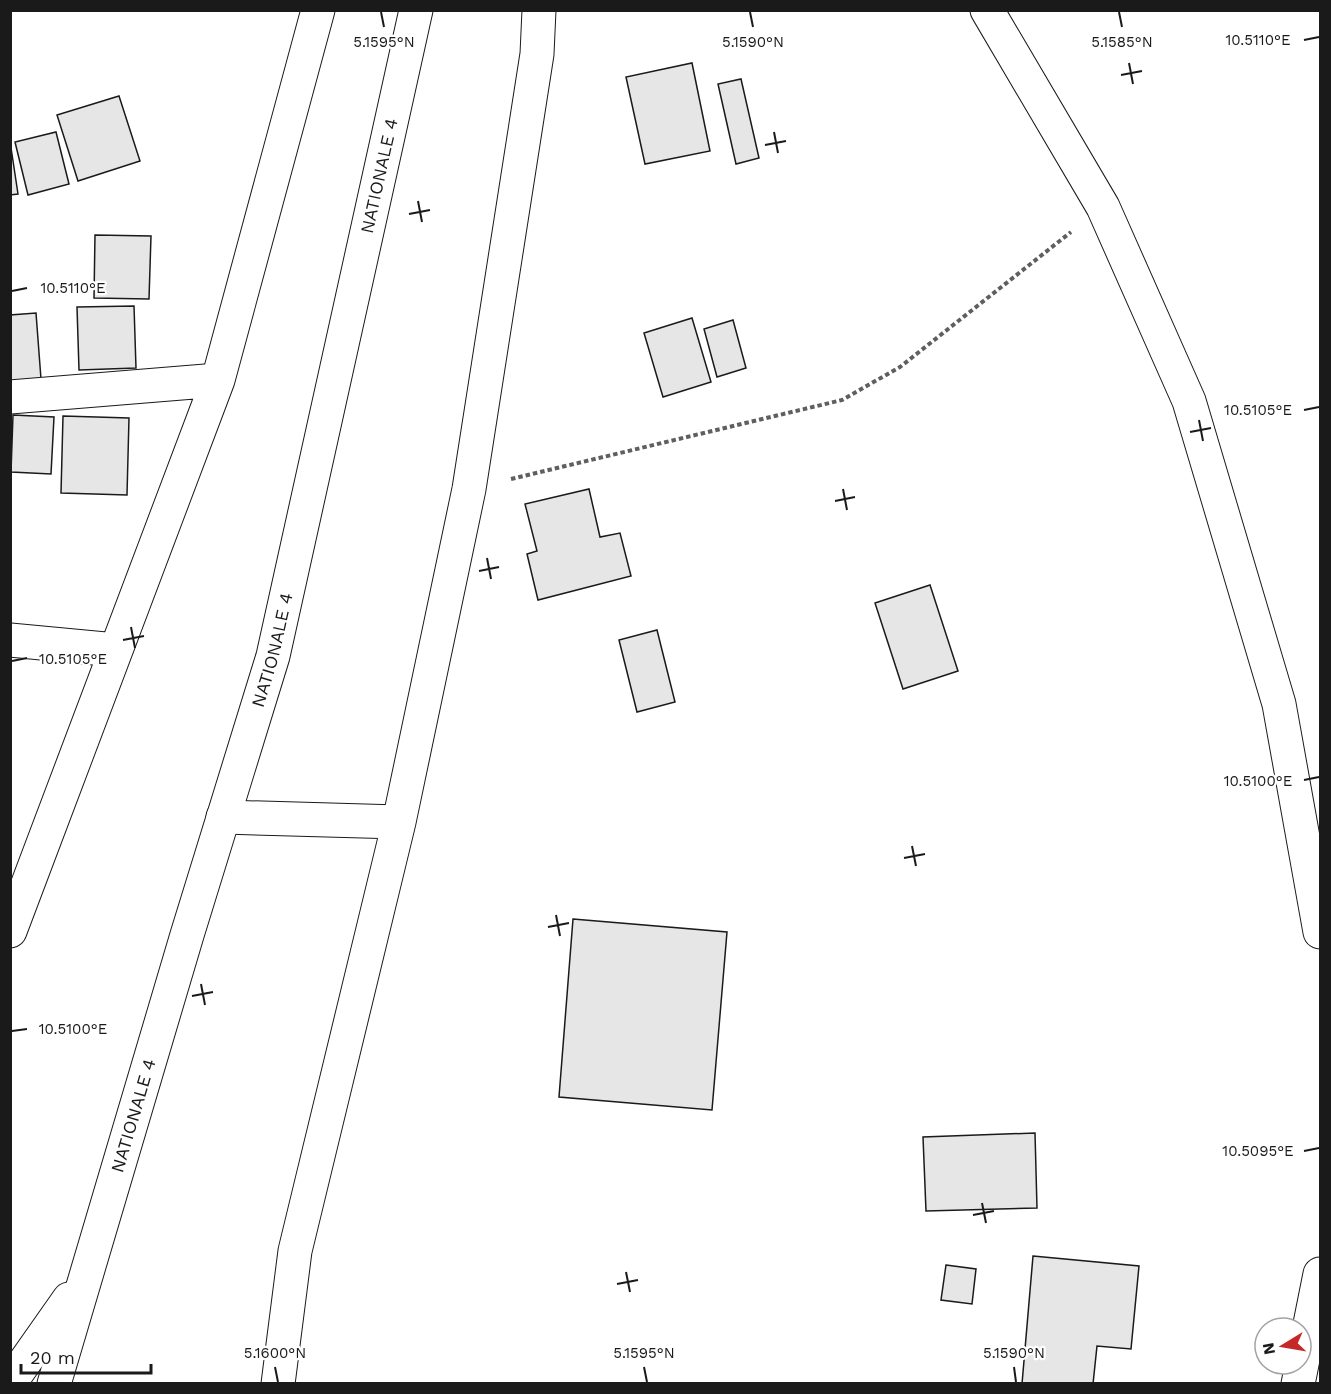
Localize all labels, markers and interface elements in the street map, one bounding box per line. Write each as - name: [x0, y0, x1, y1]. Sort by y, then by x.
- text: 10.5110°E: [1225, 31, 1291, 49]
- text: 5.1595°N: [353, 33, 415, 51]
- text: 5.1590°N: [722, 33, 784, 51]
- text: 5.1585°N: [1091, 33, 1153, 51]
- street label: NATIONALE 4: [356, 116, 402, 235]
- text: 10.5110°E: [40, 279, 106, 297]
- text: 10.5105°E: [1224, 401, 1292, 419]
- street label: NATIONALE 4: [247, 591, 297, 710]
- text: 10.5105°E: [39, 650, 107, 668]
- text: 10.5100°E: [1224, 772, 1292, 790]
- text: 10.5100°E: [39, 1020, 107, 1038]
- street label: NATIONALE 4: [106, 1056, 160, 1175]
- text: 10.5095°E: [1222, 1142, 1294, 1160]
- north arrow: [1253, 1316, 1313, 1376]
- scale bar: [21, 1337, 152, 1375]
- text: N: [1258, 1341, 1279, 1356]
- text: 5.1600°N: [244, 1344, 306, 1362]
- text: 5.1595°N: [613, 1344, 675, 1362]
- text: 5.1590°N: [983, 1344, 1045, 1362]
- text: 20 m: [30, 1347, 75, 1368]

